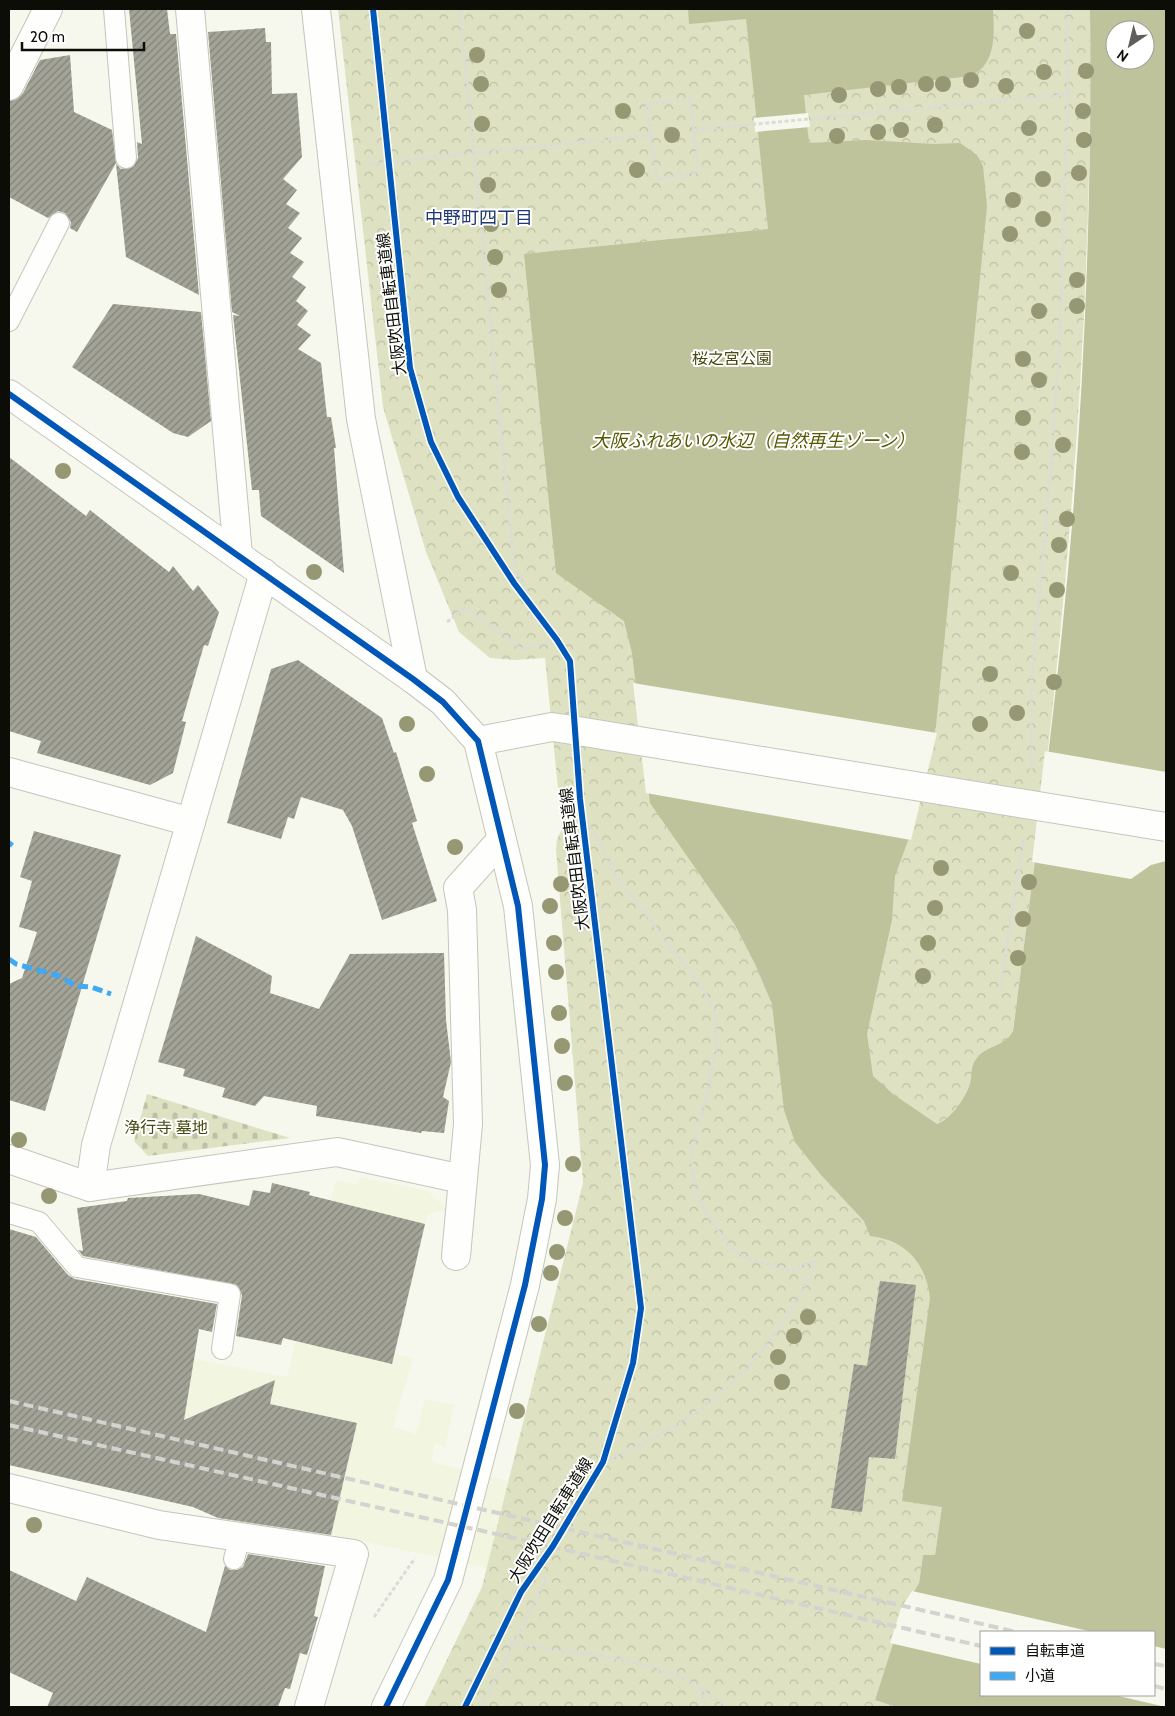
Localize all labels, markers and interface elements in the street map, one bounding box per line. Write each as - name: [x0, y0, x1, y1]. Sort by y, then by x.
- scale bar: [22, 20, 145, 52]
- north arrow: [1105, 20, 1155, 70]
- text: 20 m: [30, 28, 65, 46]
- text: N: [1113, 45, 1132, 66]
- district label: 中野町四丁目: [425, 207, 533, 229]
- street label: 大阪吹田自転車道線: [373, 231, 410, 377]
- park label: 桜之宮公園: [692, 349, 772, 368]
- water label: 大阪ふれあいの水辺（自然再生ゾーン）: [591, 430, 915, 452]
- street label: 大阪吹田自転車道線: [556, 786, 593, 932]
- park label: 浄行寺 墓地: [124, 1118, 208, 1137]
- street label: 大阪吹田自転車道線: [504, 1454, 597, 1586]
- legend: [980, 1631, 1155, 1696]
- text: 自転車道: [1025, 1642, 1085, 1660]
- text: 小道: [1025, 1667, 1055, 1685]

